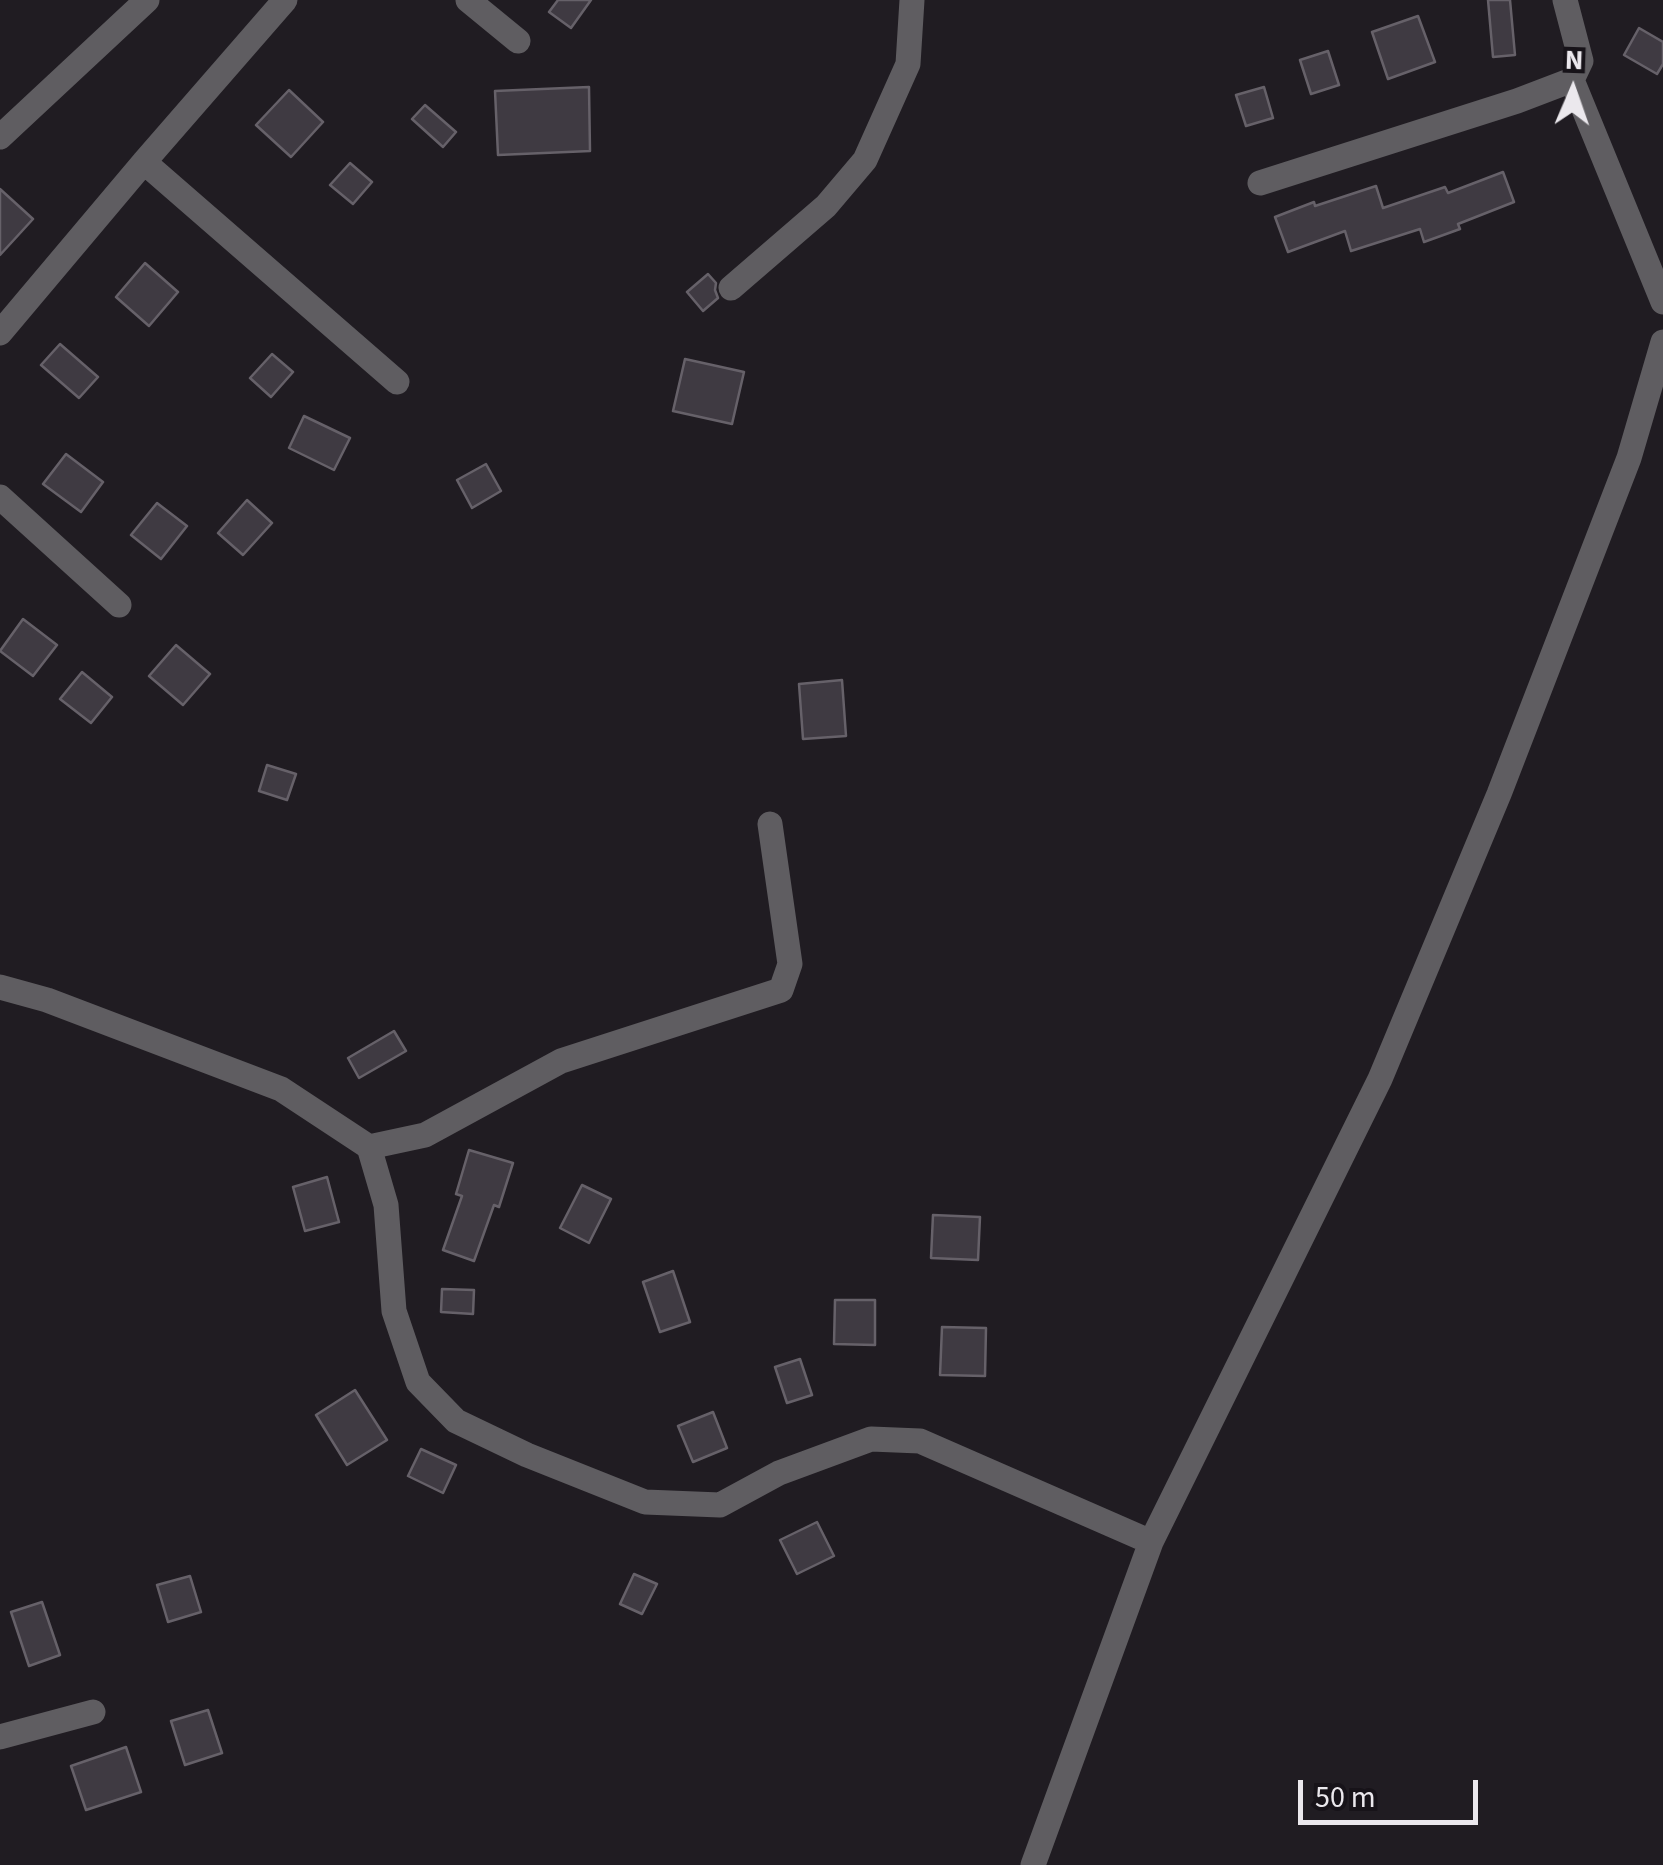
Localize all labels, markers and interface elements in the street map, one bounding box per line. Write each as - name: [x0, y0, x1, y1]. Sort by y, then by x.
- north arrow: [1523, 40, 1623, 140]
- text: N: [1564, 40, 1584, 80]
- scale bar: [1303, 1760, 1483, 1822]
- text: 50 m: [1315, 1776, 1376, 1819]

